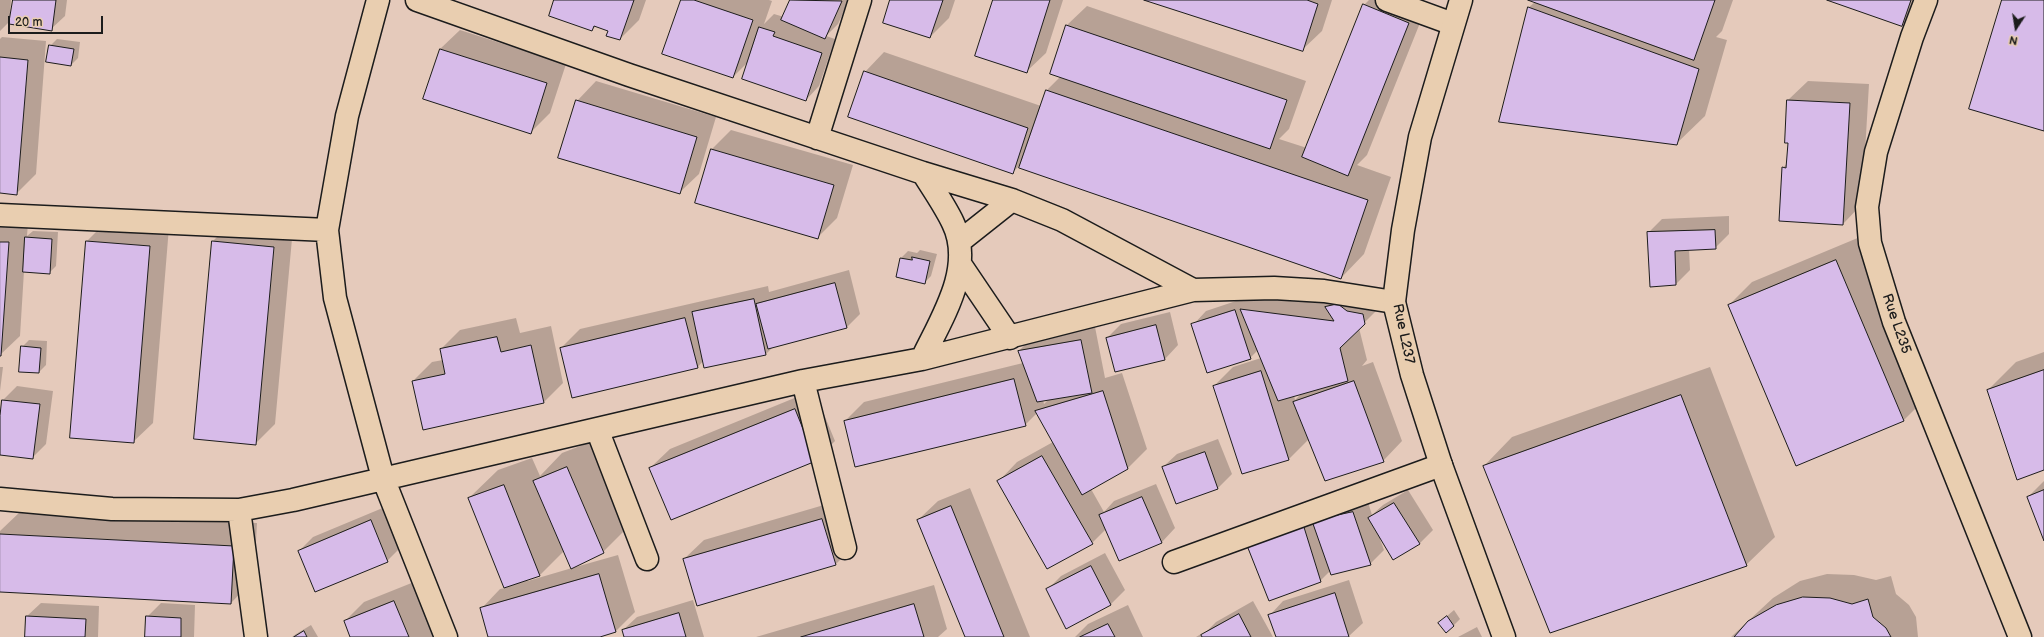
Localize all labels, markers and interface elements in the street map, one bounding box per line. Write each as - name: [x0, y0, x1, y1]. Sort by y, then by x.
- scale bar: [10, 8, 105, 34]
- north arrow: [1996, 8, 2036, 48]
- text: 20 m: [15, 15, 42, 30]
- text: N: [2008, 33, 2019, 47]
- street label: Rue L235: [1878, 292, 1914, 356]
- street label: Rue L237: [1388, 302, 1418, 366]

